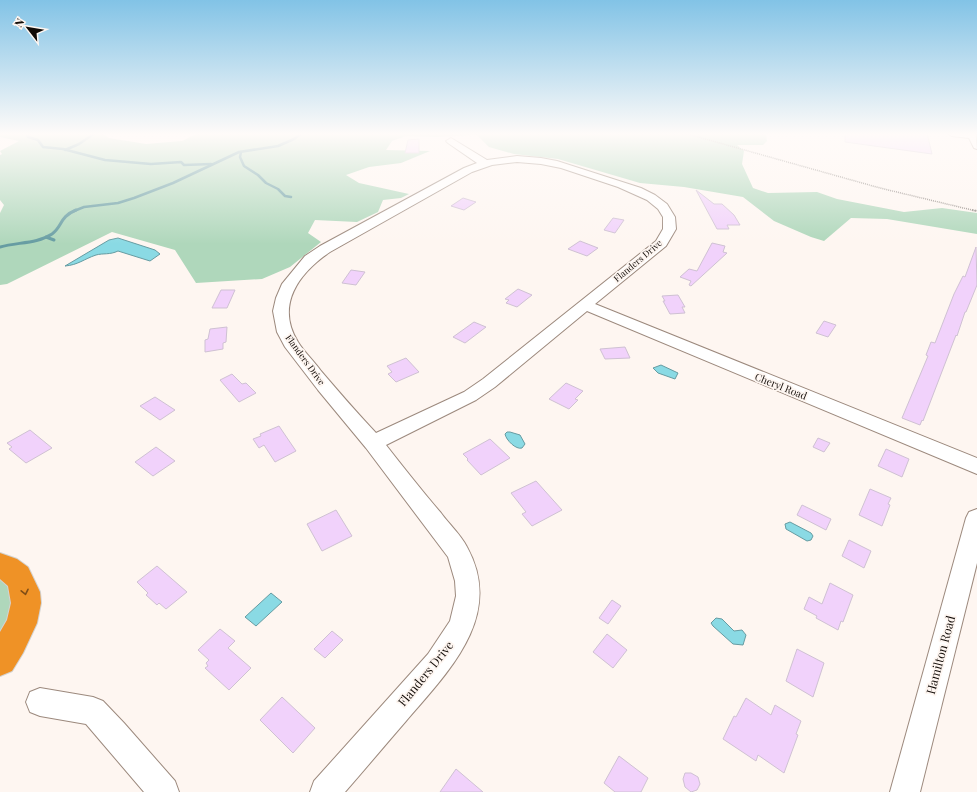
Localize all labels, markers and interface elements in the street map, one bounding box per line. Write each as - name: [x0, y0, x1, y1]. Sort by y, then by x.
- north arrow: [8, 8, 48, 48]
- text: N: [11, 15, 28, 30]
- street label: Flanders Drive: [611, 236, 664, 284]
- street label: Flanders Drive: [283, 332, 328, 387]
- street label: Cheryl Road: [753, 369, 809, 403]
- one-way arrow: [20, 589, 28, 596]
- street label: Hamilton Road: [922, 614, 958, 696]
- street label: Flanders Drive: [394, 637, 456, 709]

